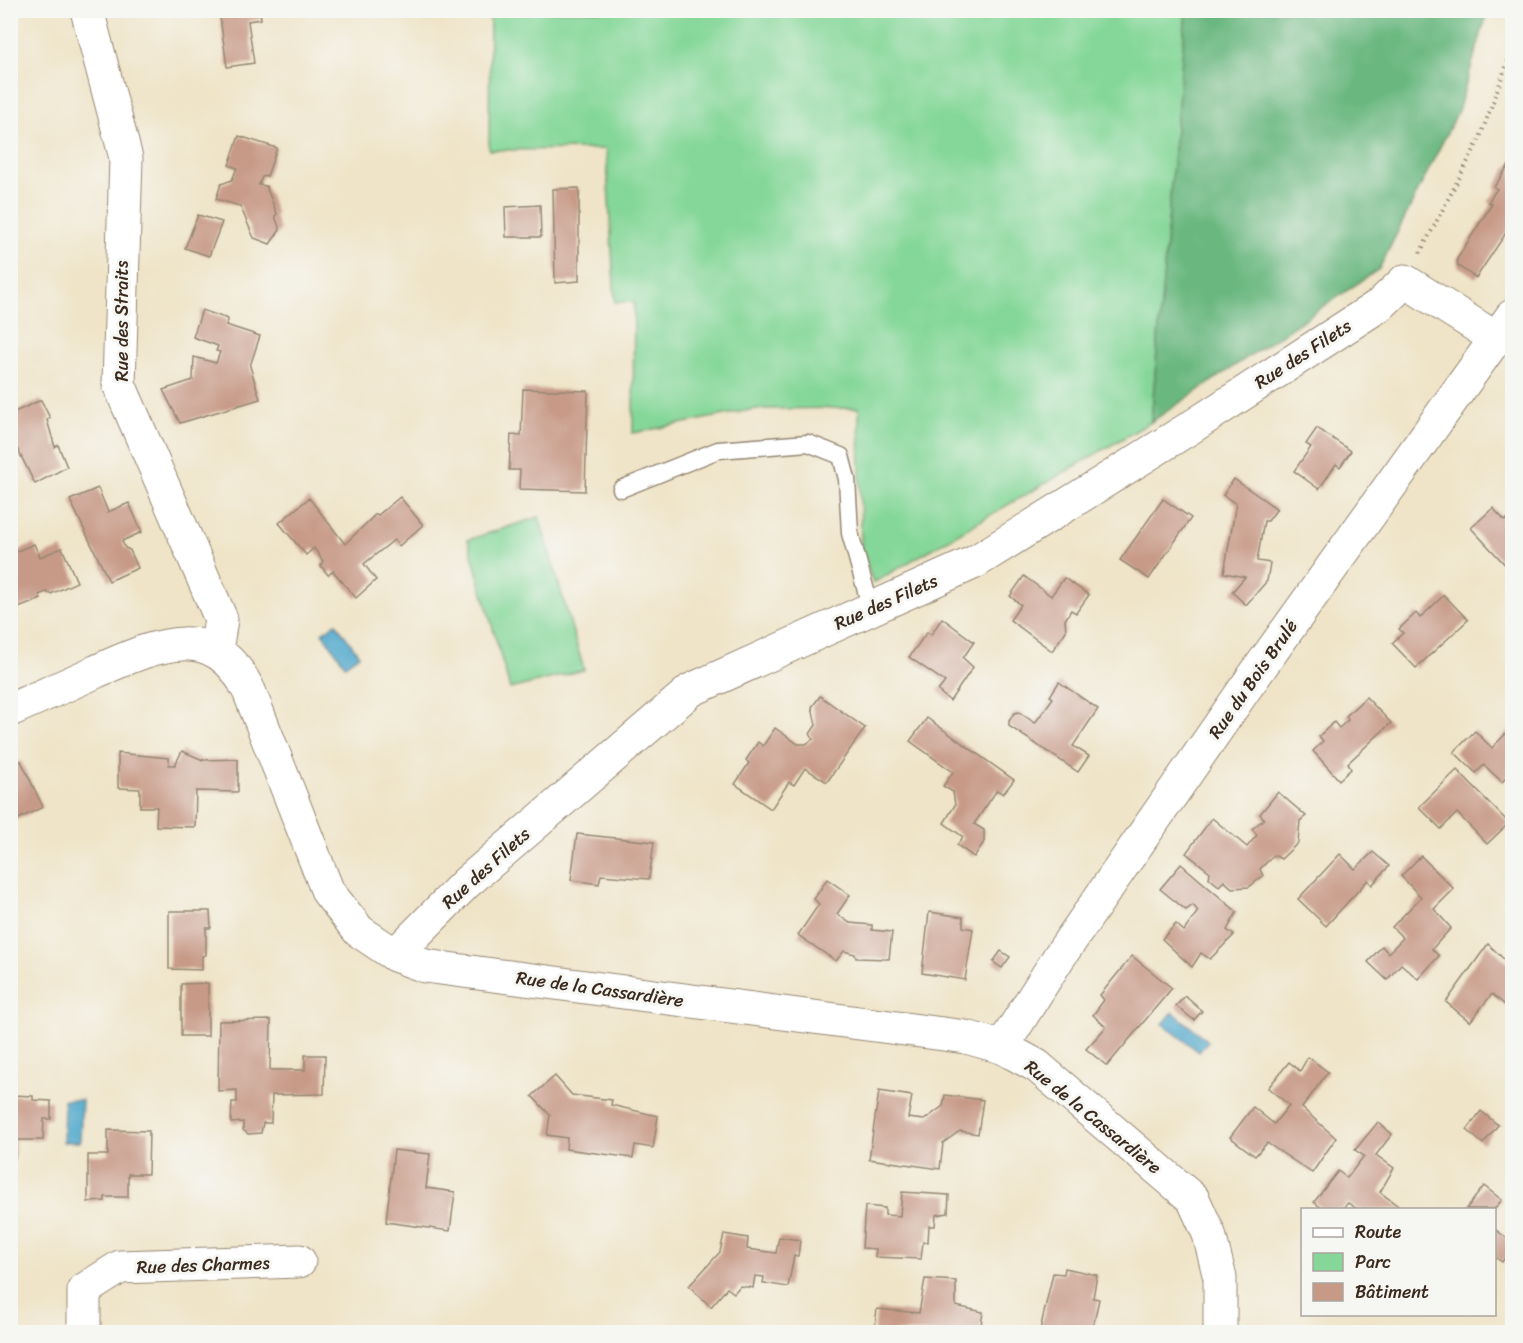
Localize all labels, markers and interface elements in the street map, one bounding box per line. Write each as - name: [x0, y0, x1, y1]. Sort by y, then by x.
- street label: Rue des Straits: [106, 260, 138, 381]
- street label: Rue des Filets: [1248, 310, 1359, 398]
- street label: Rue des Filets: [829, 565, 944, 639]
- street label: Rue du Bois Brulé: [1200, 613, 1306, 745]
- street label: Rue des Filets: [434, 819, 538, 917]
- street label: Rue de la Cassardière: [514, 961, 686, 1017]
- street label: Rue de la Cassardière: [1017, 1051, 1169, 1183]
- legend: [1301, 1208, 1496, 1316]
- text: Route: [1355, 1216, 1402, 1248]
- text: Parc: [1355, 1246, 1391, 1278]
- street label: Rue des Charmes: [136, 1247, 271, 1283]
- text: Bâtiment: [1355, 1276, 1429, 1308]

